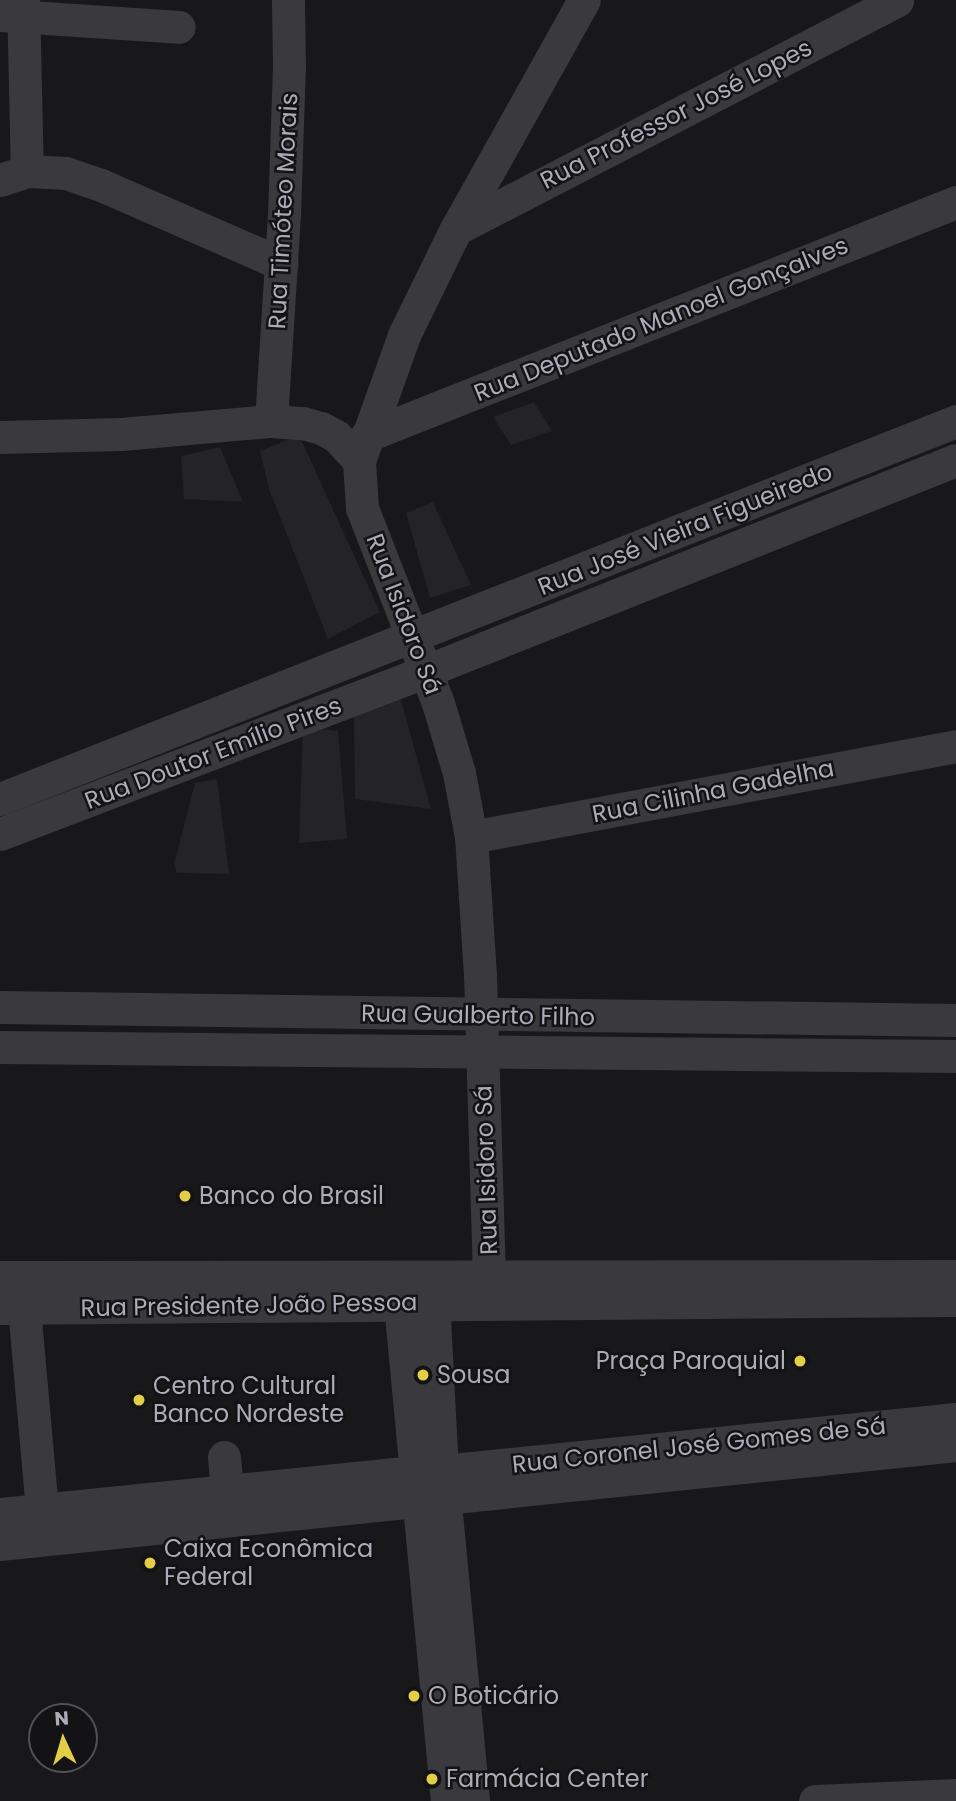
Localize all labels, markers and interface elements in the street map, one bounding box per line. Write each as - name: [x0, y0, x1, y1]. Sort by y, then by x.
- street label: Rua Professor José Lopes: [536, 33, 816, 195]
- street label: Rua Timóteo Morais: [262, 92, 304, 330]
- street label: Rua Deputado Manoel Gonçalves: [470, 231, 852, 407]
- street label: Rua José Vieira Figueiredo: [534, 457, 836, 601]
- street label: Rua Isidoro Sá: [360, 530, 448, 698]
- street label: Rua Doutor Emílio Pires: [81, 691, 345, 815]
- street label: Rua Cilinha Gadelha: [590, 753, 836, 829]
- street label: Rua Gualberto Filho: [361, 999, 595, 1031]
- street label: Rua Isidoro Sá: [469, 1085, 503, 1255]
- place label: Banco do Brasil: [199, 1182, 384, 1210]
- marker: Banco do Brasil: [177, 1188, 193, 1204]
- street label: Rua Presidente João Pessoa: [80, 1288, 418, 1322]
- place label: Praça Paroquial: [596, 1347, 786, 1375]
- marker: Praça Paroquial: [792, 1353, 808, 1369]
- place label: Sousa: [437, 1361, 511, 1389]
- marker: Sousa: [415, 1367, 431, 1383]
- place label: Centro Cultural Banco Nordeste: [153, 1372, 344, 1428]
- marker: Centro Cultural Banco Nordeste: [131, 1392, 147, 1408]
- street label: Rua Coronel José Gomes de Sá: [511, 1411, 887, 1479]
- place label: Caixa Econômica Federal: [164, 1535, 373, 1591]
- marker: Caixa Econômica Federal: [142, 1555, 158, 1571]
- place label: O Boticário: [428, 1682, 559, 1710]
- marker: O Boticário: [406, 1688, 422, 1704]
- north arrow: [28, 1703, 98, 1773]
- text: N: [54, 1705, 70, 1733]
- place label: Farmácia Center: [446, 1765, 649, 1793]
- marker: Farmácia Center: [424, 1771, 440, 1787]

